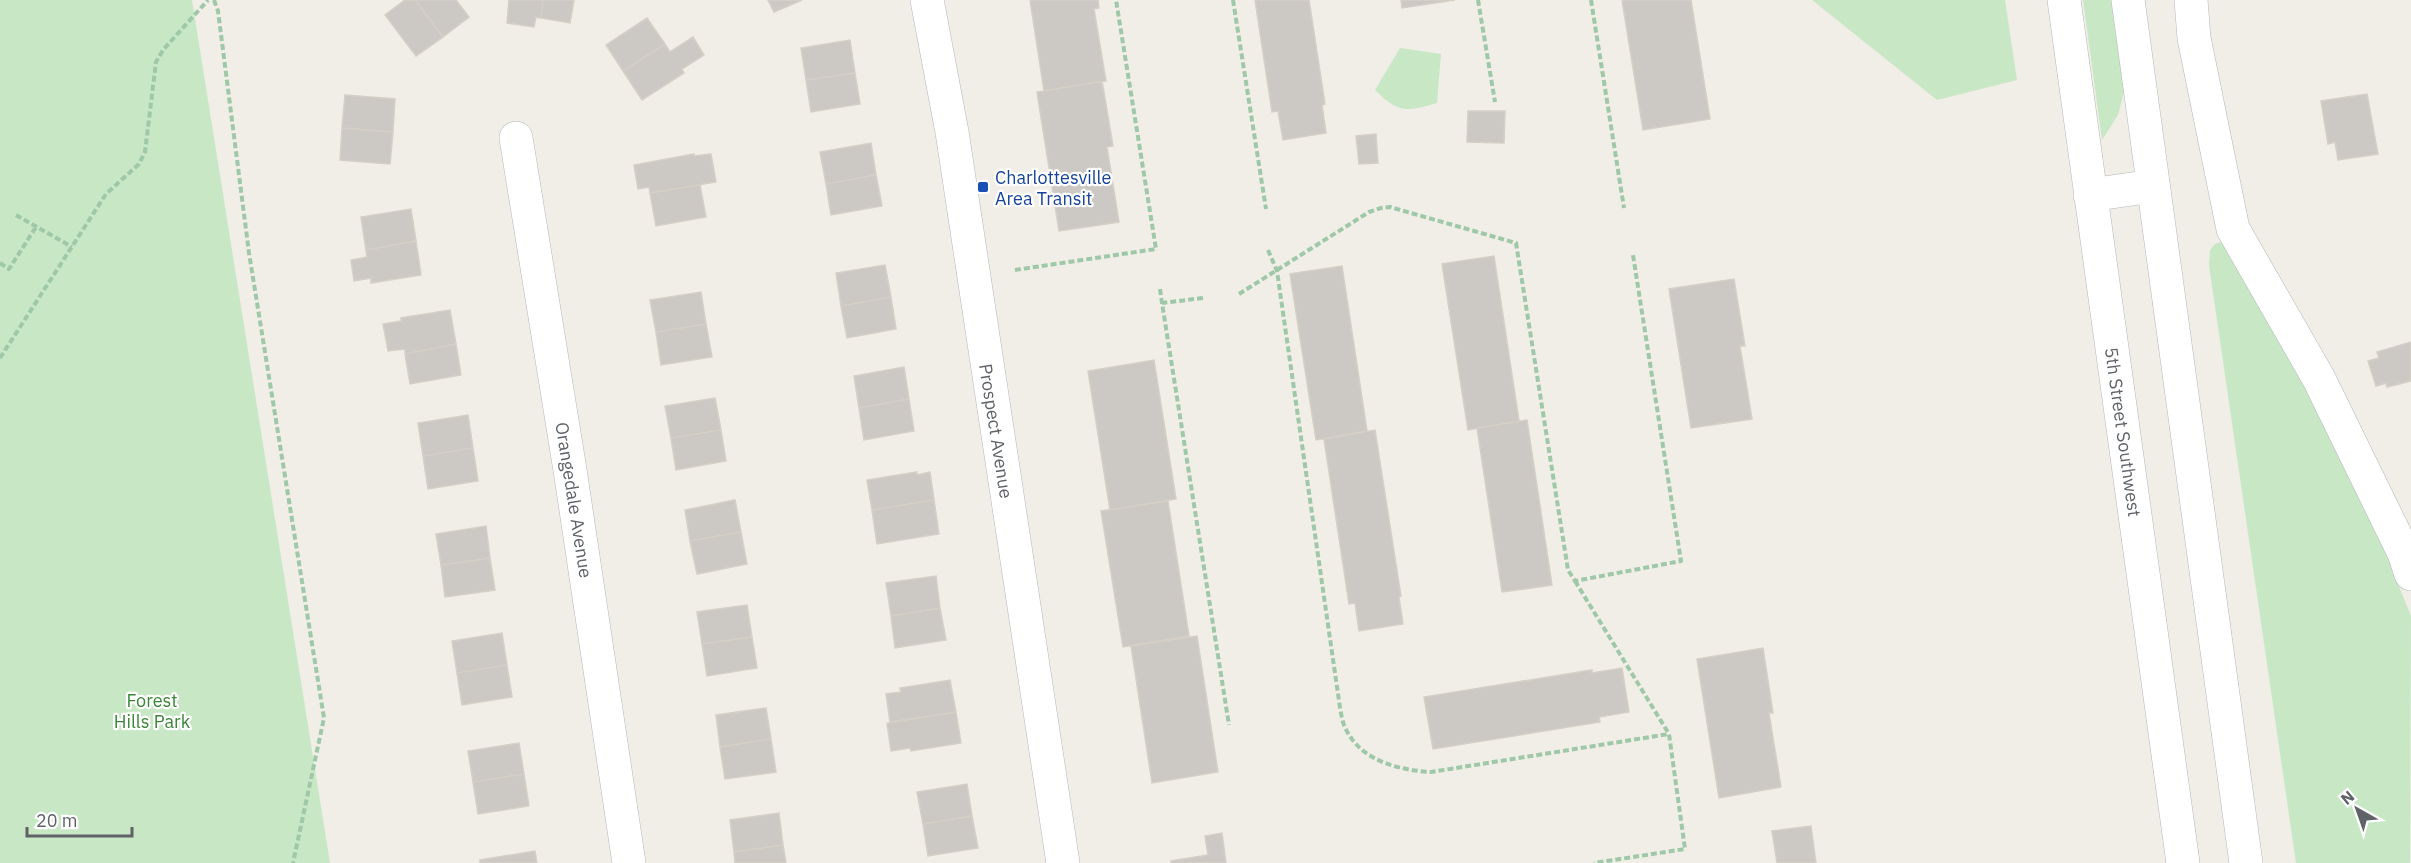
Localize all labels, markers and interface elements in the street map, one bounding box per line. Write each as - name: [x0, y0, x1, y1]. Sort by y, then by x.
- place label: Charlottesville Area Transit: [995, 166, 1111, 210]
- marker: Charlottesville Area Transit: [976, 180, 990, 194]
- street label: 5th Street Southwest: [2100, 346, 2146, 518]
- street label: Prospect Avenue: [974, 362, 1018, 500]
- street label: Orangedale Avenue: [550, 420, 598, 580]
- park label: Forest Hills Park: [114, 689, 191, 733]
- north arrow: [2327, 779, 2387, 839]
- text: N: [2336, 786, 2358, 809]
- scale bar: [27, 800, 132, 838]
- text: 20 m: [36, 809, 78, 832]

